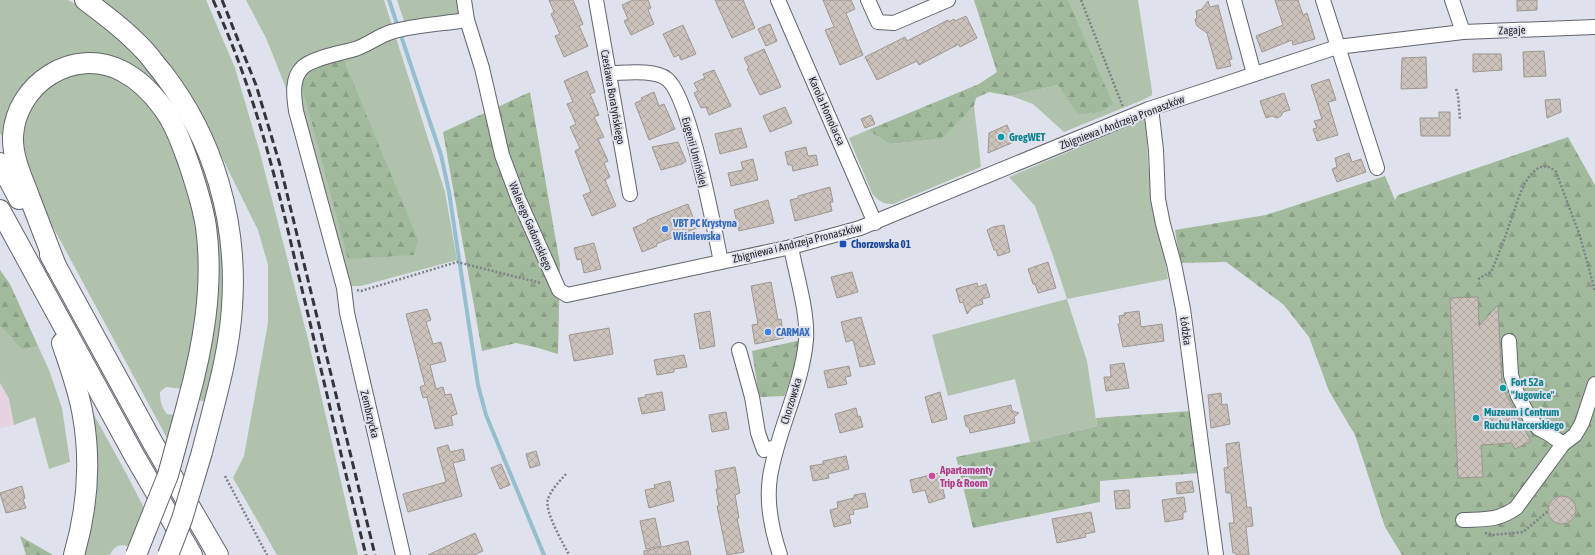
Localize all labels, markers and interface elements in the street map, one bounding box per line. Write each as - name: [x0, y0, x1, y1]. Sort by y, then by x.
- street label: Zagaje: [1498, 24, 1526, 36]
- street label: Czesława Boratyńskiego: [599, 49, 627, 145]
- street label: Karola Homolacsa: [806, 75, 848, 147]
- street label: Zbigniewa i Andrzeja Pronaszków: [1058, 92, 1187, 151]
- street label: Eugenii Umińskiej: [680, 116, 710, 188]
- place label: GregWET: [1009, 131, 1045, 143]
- marker: GregWET: [996, 132, 1006, 142]
- street label: Walerego Gadomskiego: [507, 180, 555, 272]
- place label: VBT PC Krystyna Wiśniewska: [672, 217, 737, 242]
- street label: Zbigniewa i Andrzeja Pronaszków: [731, 221, 863, 265]
- marker: VBT PC Krystyna Wiśniewska: [660, 224, 670, 234]
- place label: Chorzowska 01: [851, 238, 911, 250]
- marker: Chorzowska 01: [838, 239, 848, 249]
- street label: Łódzka: [1178, 316, 1194, 346]
- place label: CARMAX: [776, 326, 811, 338]
- marker: CARMAX: [763, 327, 773, 337]
- street label: Chorzowska: [778, 376, 804, 426]
- place label: Fort 52a "Jugowice": [1511, 376, 1555, 401]
- marker: Fort 52a "Jugowice": [1498, 383, 1508, 393]
- street label: Zembrzycka: [358, 389, 382, 439]
- place label: Muzeum i Centrum Ruchu Harcerskiego: [1484, 406, 1564, 431]
- marker: Muzeum i Centrum Ruchu Harcerskiego: [1471, 413, 1481, 423]
- place label: Apartamenty Trip & Room: [939, 464, 994, 489]
- marker: Apartamenty Trip & Room: [927, 471, 937, 481]

